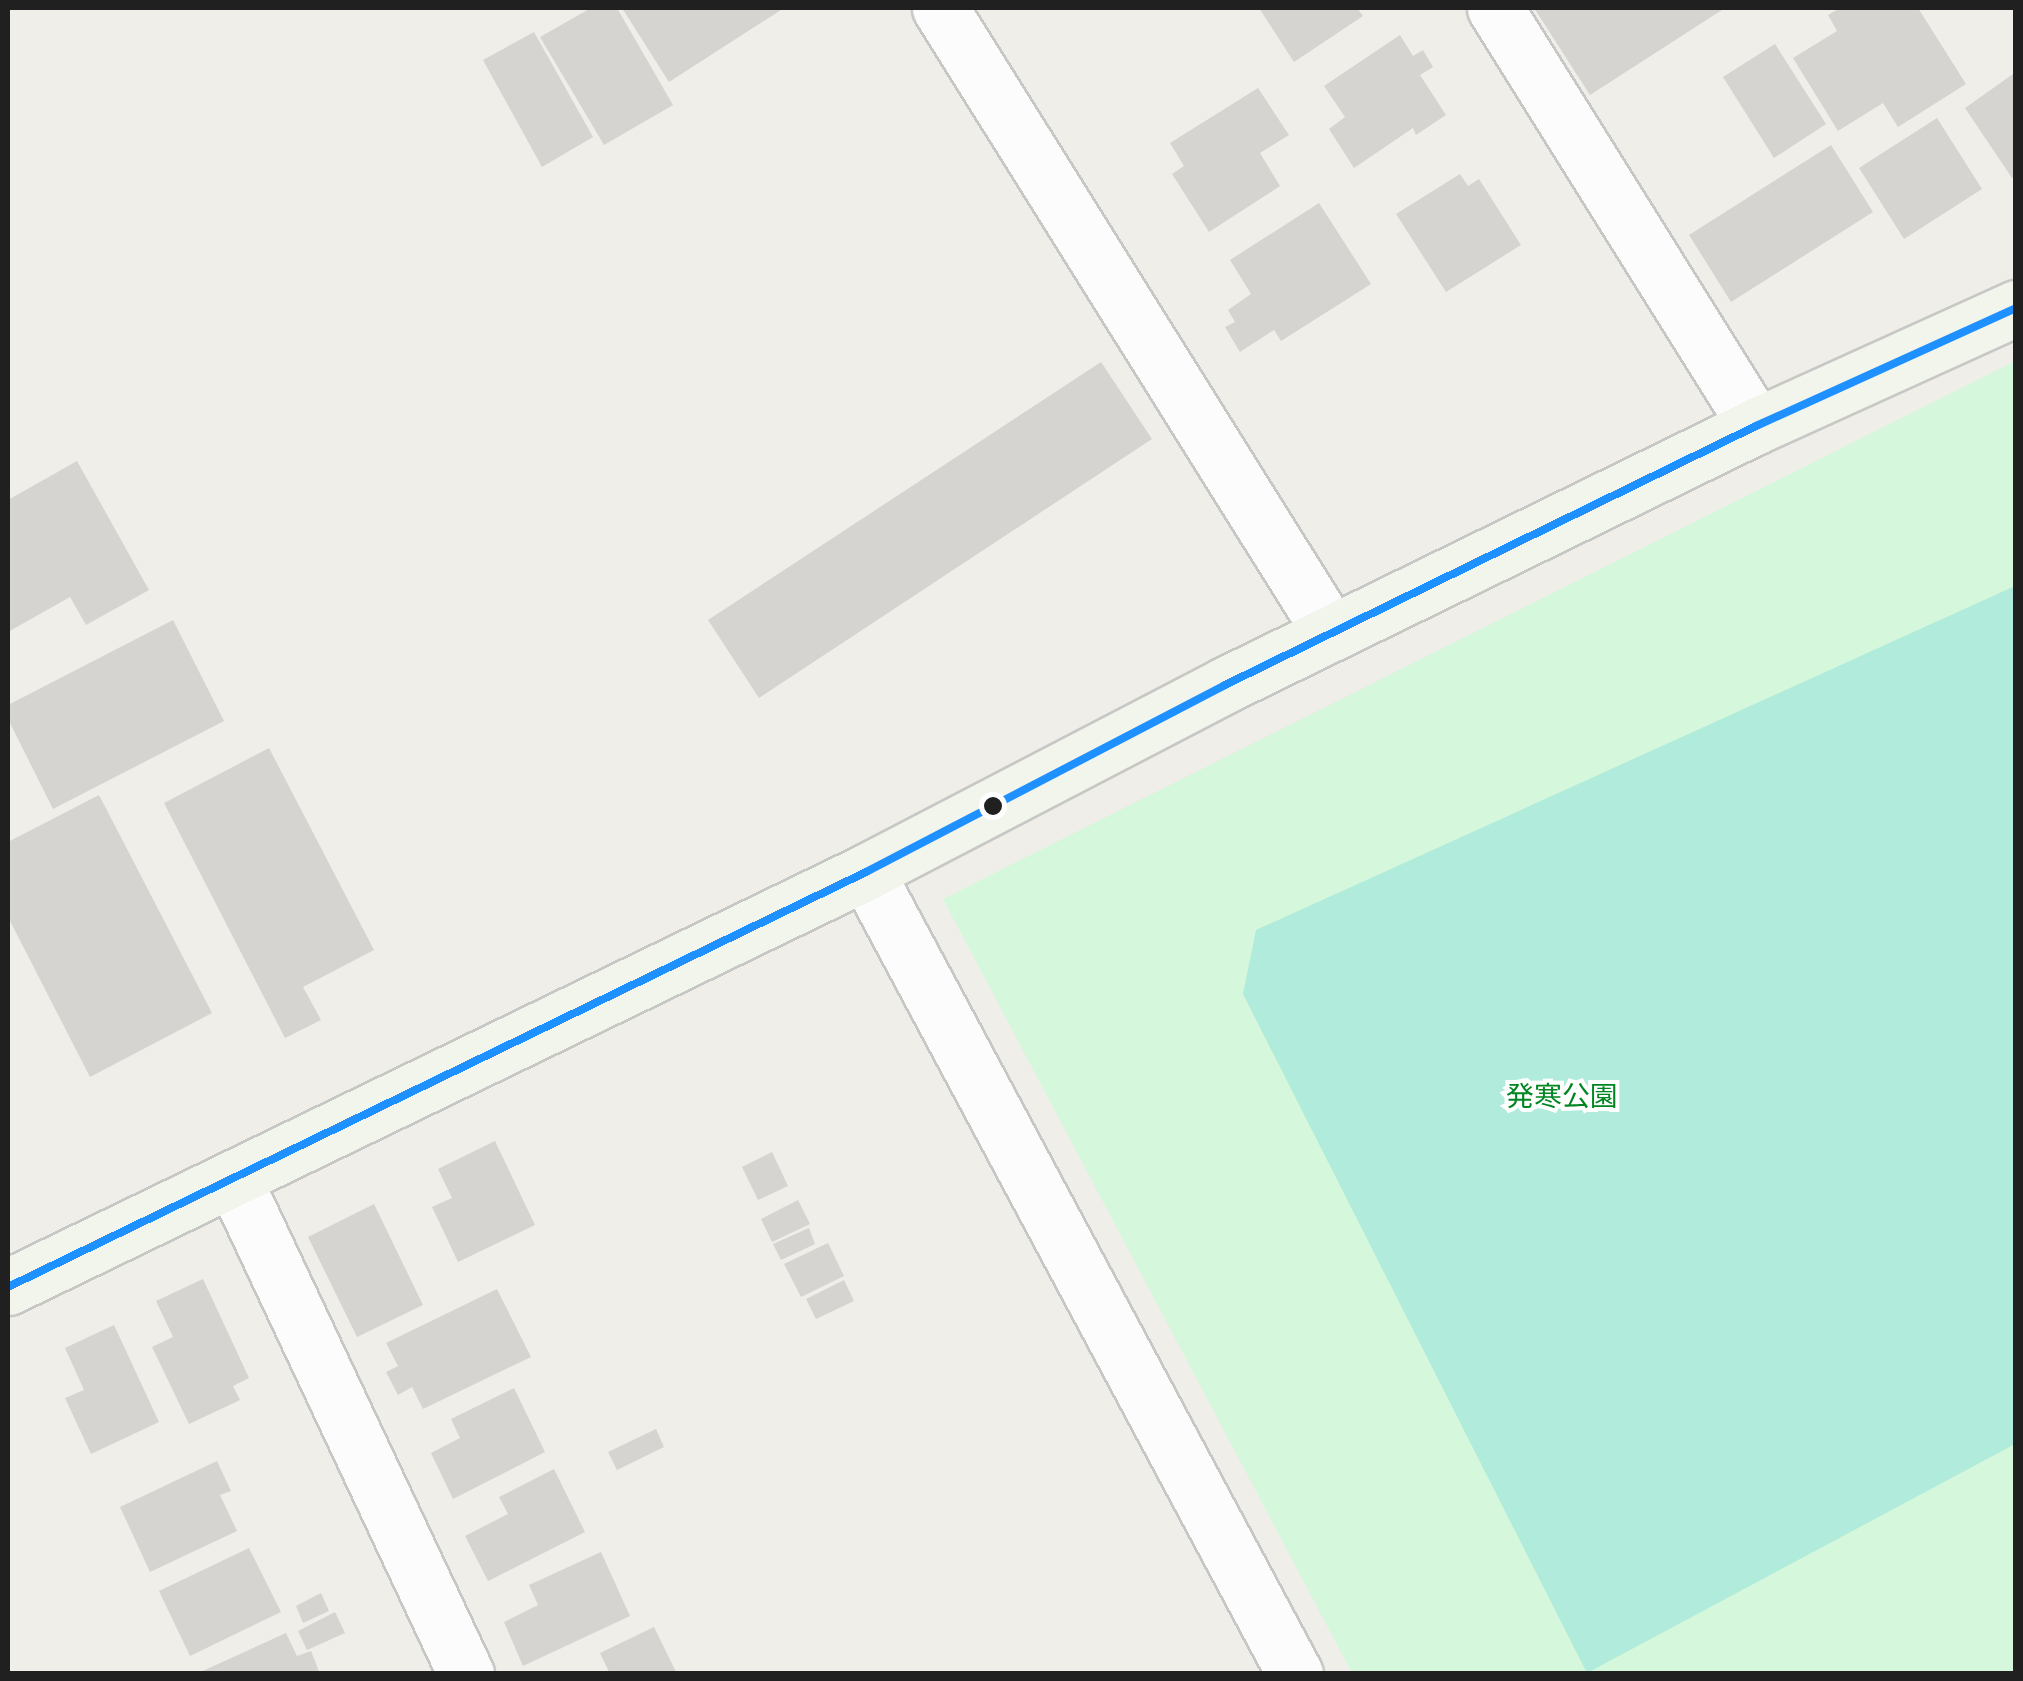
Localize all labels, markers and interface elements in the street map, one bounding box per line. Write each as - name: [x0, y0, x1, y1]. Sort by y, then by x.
- unlabelled marker: [983, 796, 1003, 816]
- park label: 発寒公園: [1506, 1079, 1618, 1113]

